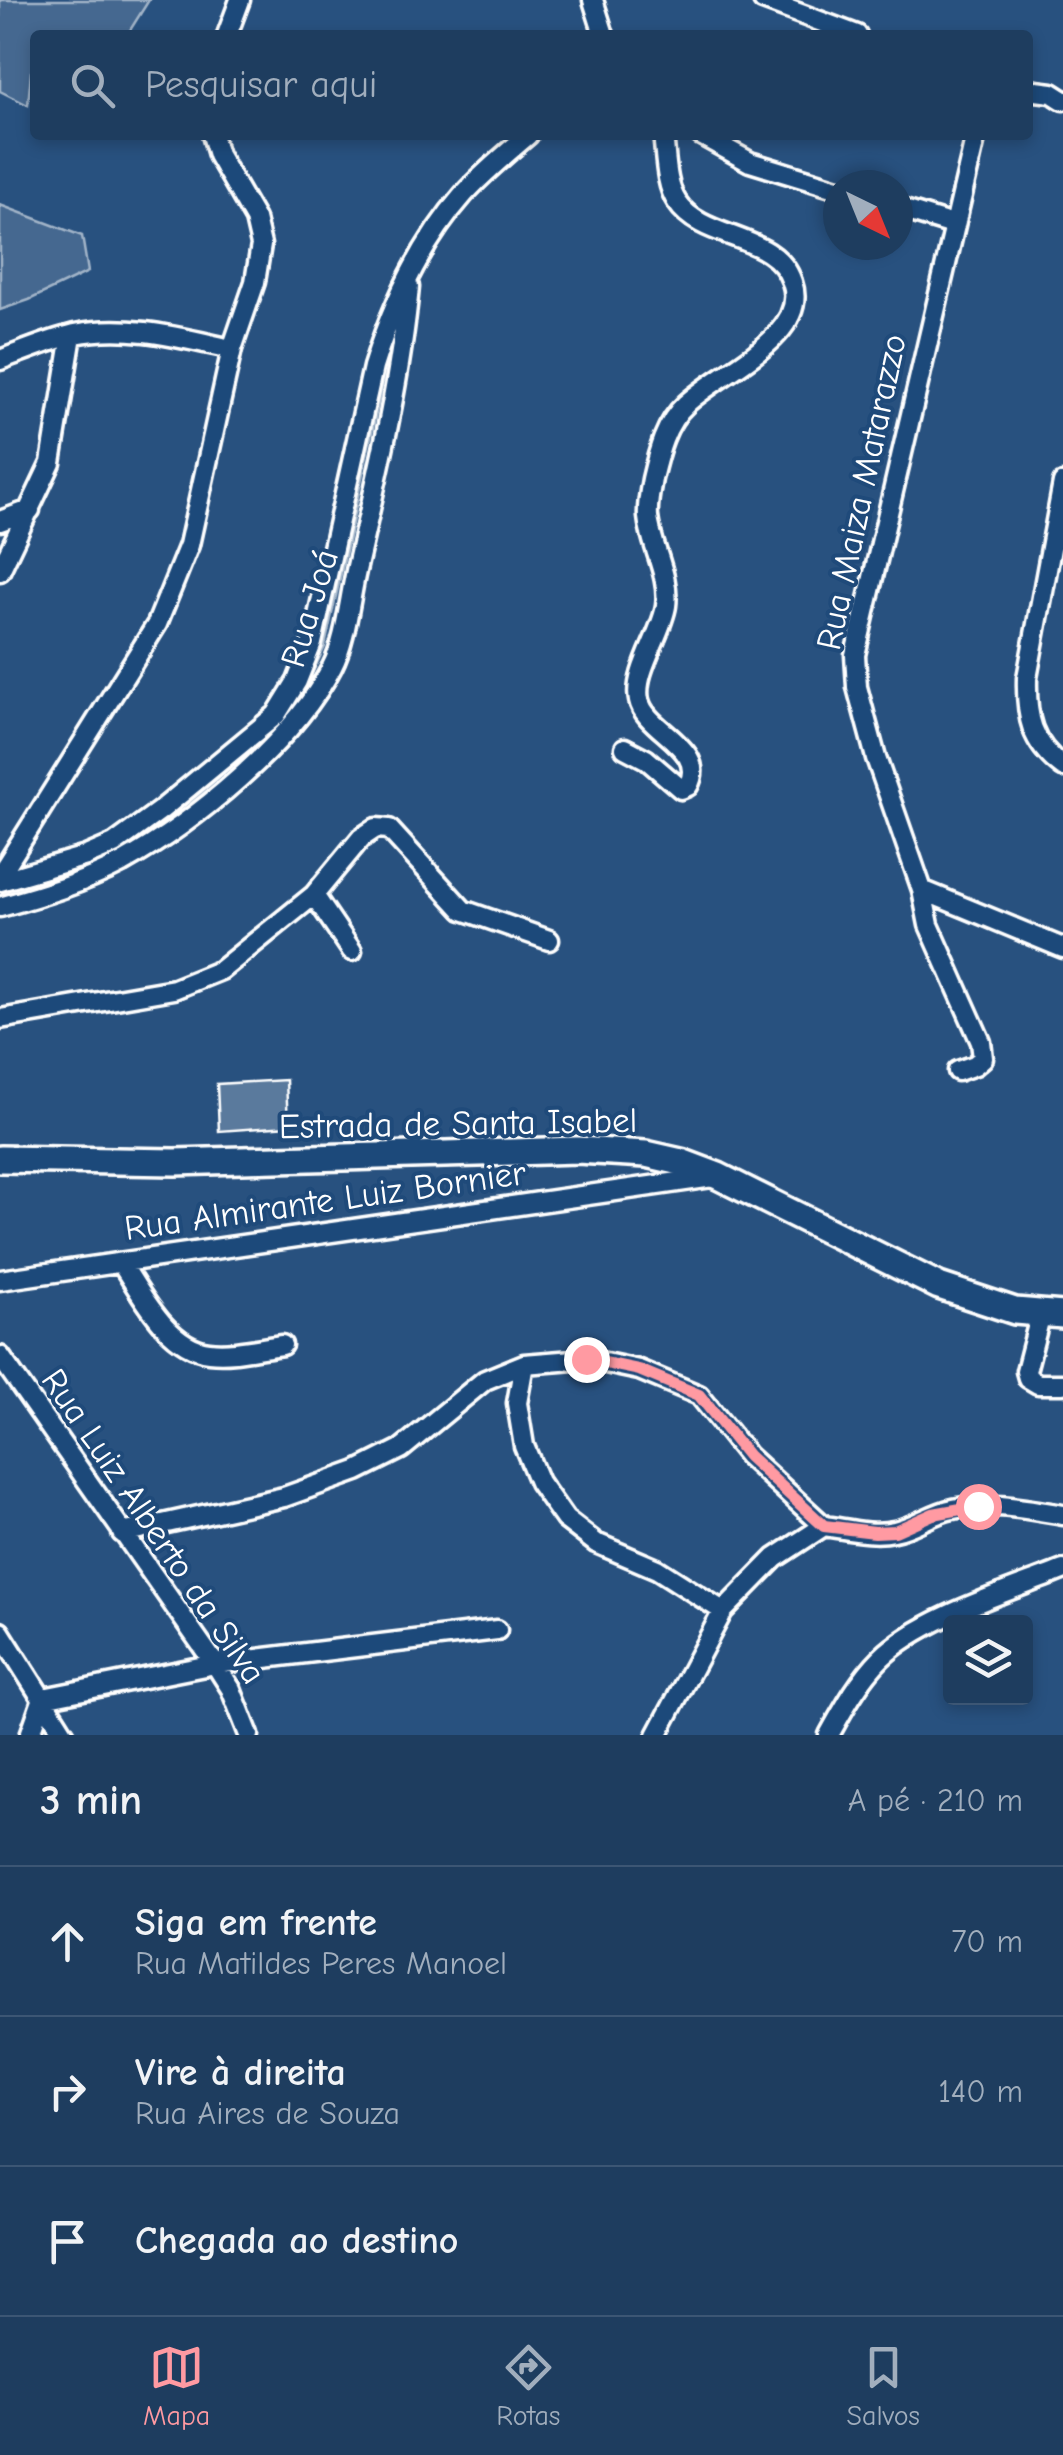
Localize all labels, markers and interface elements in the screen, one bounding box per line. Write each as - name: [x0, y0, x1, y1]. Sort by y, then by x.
- search box: [30, 30, 1033, 140]
- icon: search: [65, 58, 120, 113]
- text: Pesquisar aqui: [145, 63, 377, 107]
- north arrow: [823, 170, 913, 260]
- street label: Rua Maiza Matarazzo: [808, 330, 915, 654]
- street label: Rua Joá: [272, 544, 347, 672]
- street label: Estrada de Santa Isabel: [278, 1100, 638, 1147]
- street label: Rua Almirante Luiz Bornier: [122, 1152, 528, 1249]
- route end: [564, 1337, 610, 1383]
- street label: Rua Luiz Alberto da Silva: [33, 1361, 274, 1691]
- route start: [956, 1484, 1002, 1530]
- map controls: [943, 1615, 1033, 1705]
- button: layers: [943, 1615, 1033, 1705]
- text: 3 min: [40, 1776, 142, 1825]
- text: A pé · 210 m: [848, 1782, 1023, 1819]
- text: Siga em frente: [135, 1901, 377, 1945]
- icon: ahead: [40, 1914, 95, 1969]
- text: 70 m: [951, 1923, 1023, 1960]
- text: Rua Matildes Peres Manoel: [135, 1945, 507, 1982]
- text: Vire à direita: [135, 2051, 346, 2095]
- icon: right: [40, 2064, 95, 2119]
- text: 140 m: [938, 2073, 1023, 2110]
- text: Rua Aires de Souza: [135, 2095, 400, 2132]
- icon: arrive: [40, 2214, 95, 2269]
- text: Chegada ao destino: [135, 2219, 458, 2263]
- tab: Mapa: [143, 2340, 210, 2432]
- tab: Rotas: [496, 2340, 561, 2432]
- tab: Salvos: [847, 2340, 920, 2432]

